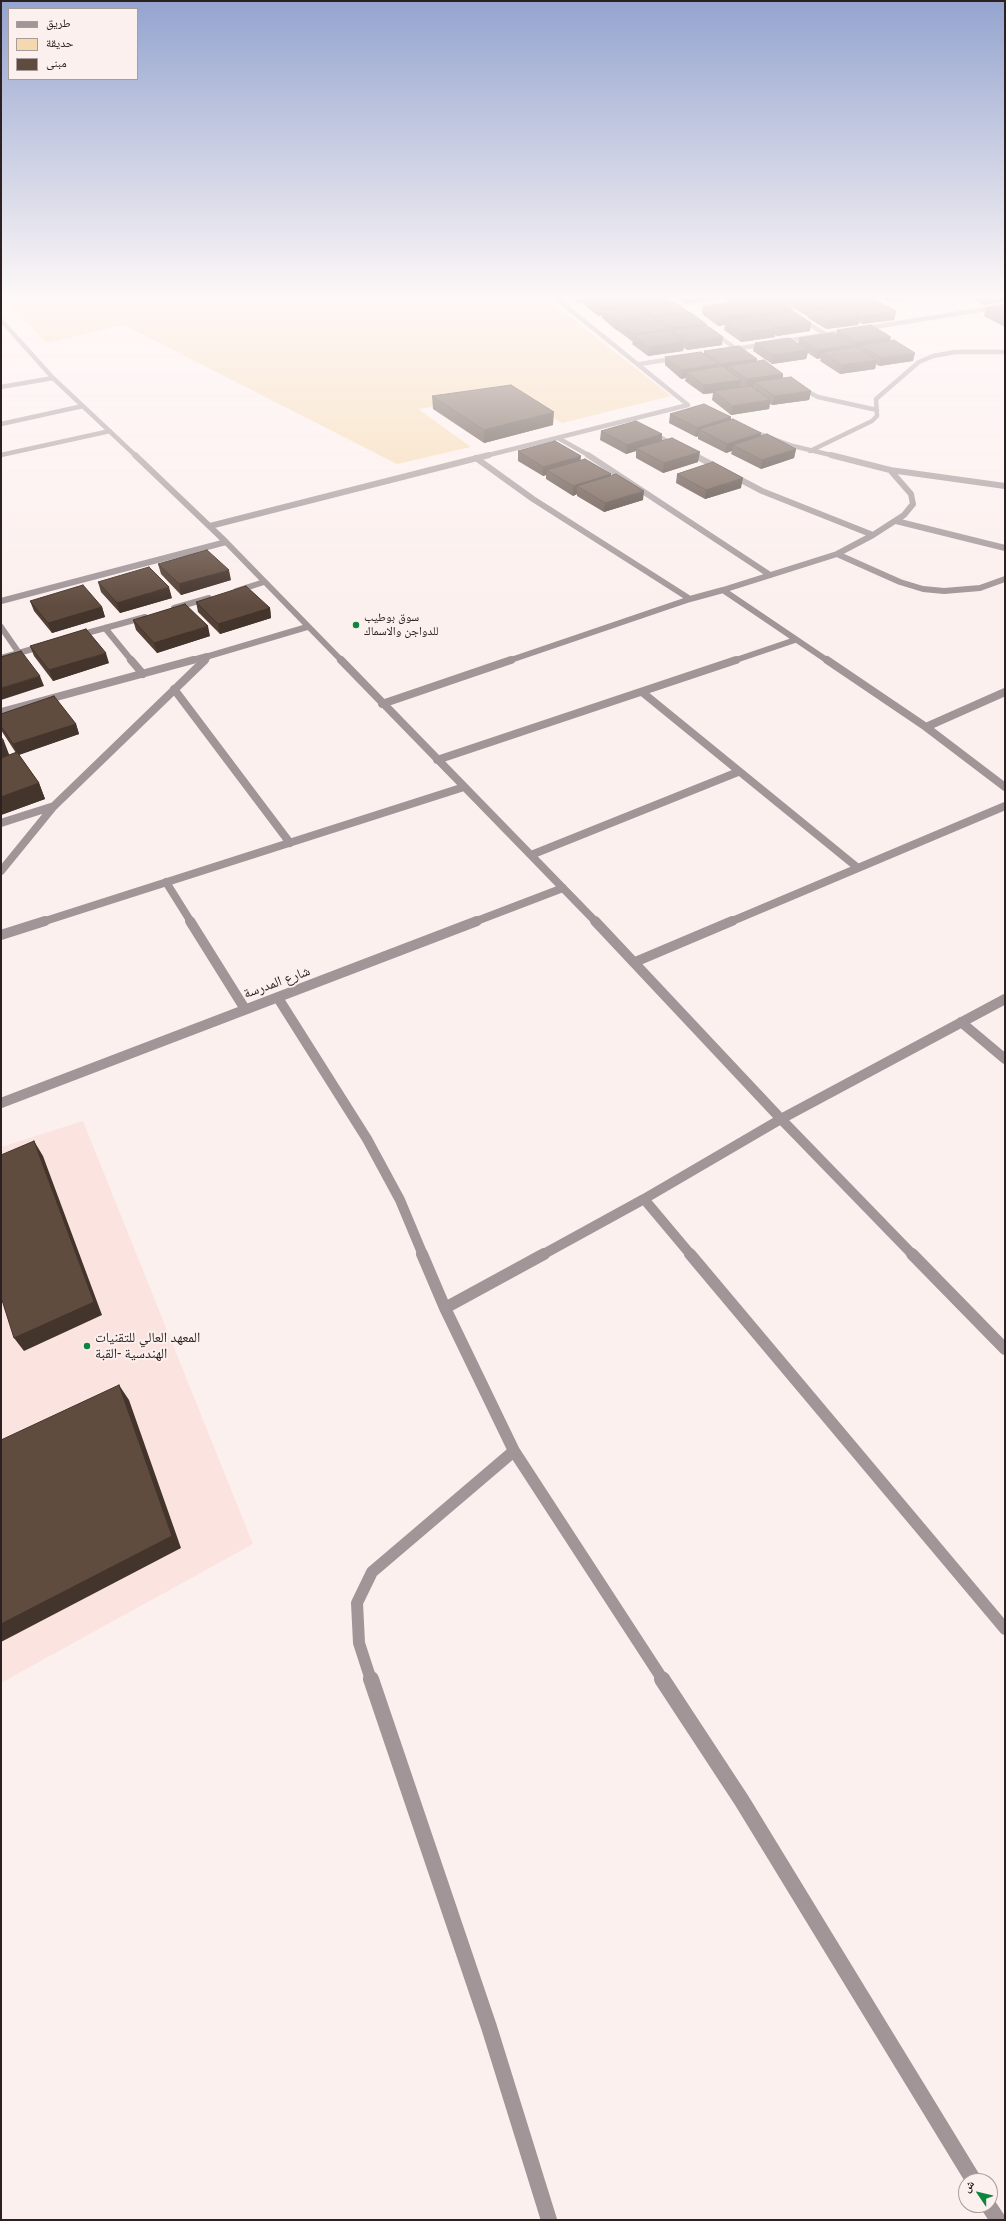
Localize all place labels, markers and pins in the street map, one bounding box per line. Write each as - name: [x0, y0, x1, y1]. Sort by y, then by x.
- place label: سوق بوطيب للدواجن والاسماك: [364, 611, 439, 639]
- marker: سوق بوطيب للدواجن والاسماك: [351, 620, 361, 630]
- place label: المعهد العالي للتقنيات الهندسية -القبة: [95, 1330, 200, 1362]
- marker: المعهد العالي للتقنيات الهندسية -القبة: [82, 1341, 92, 1351]

